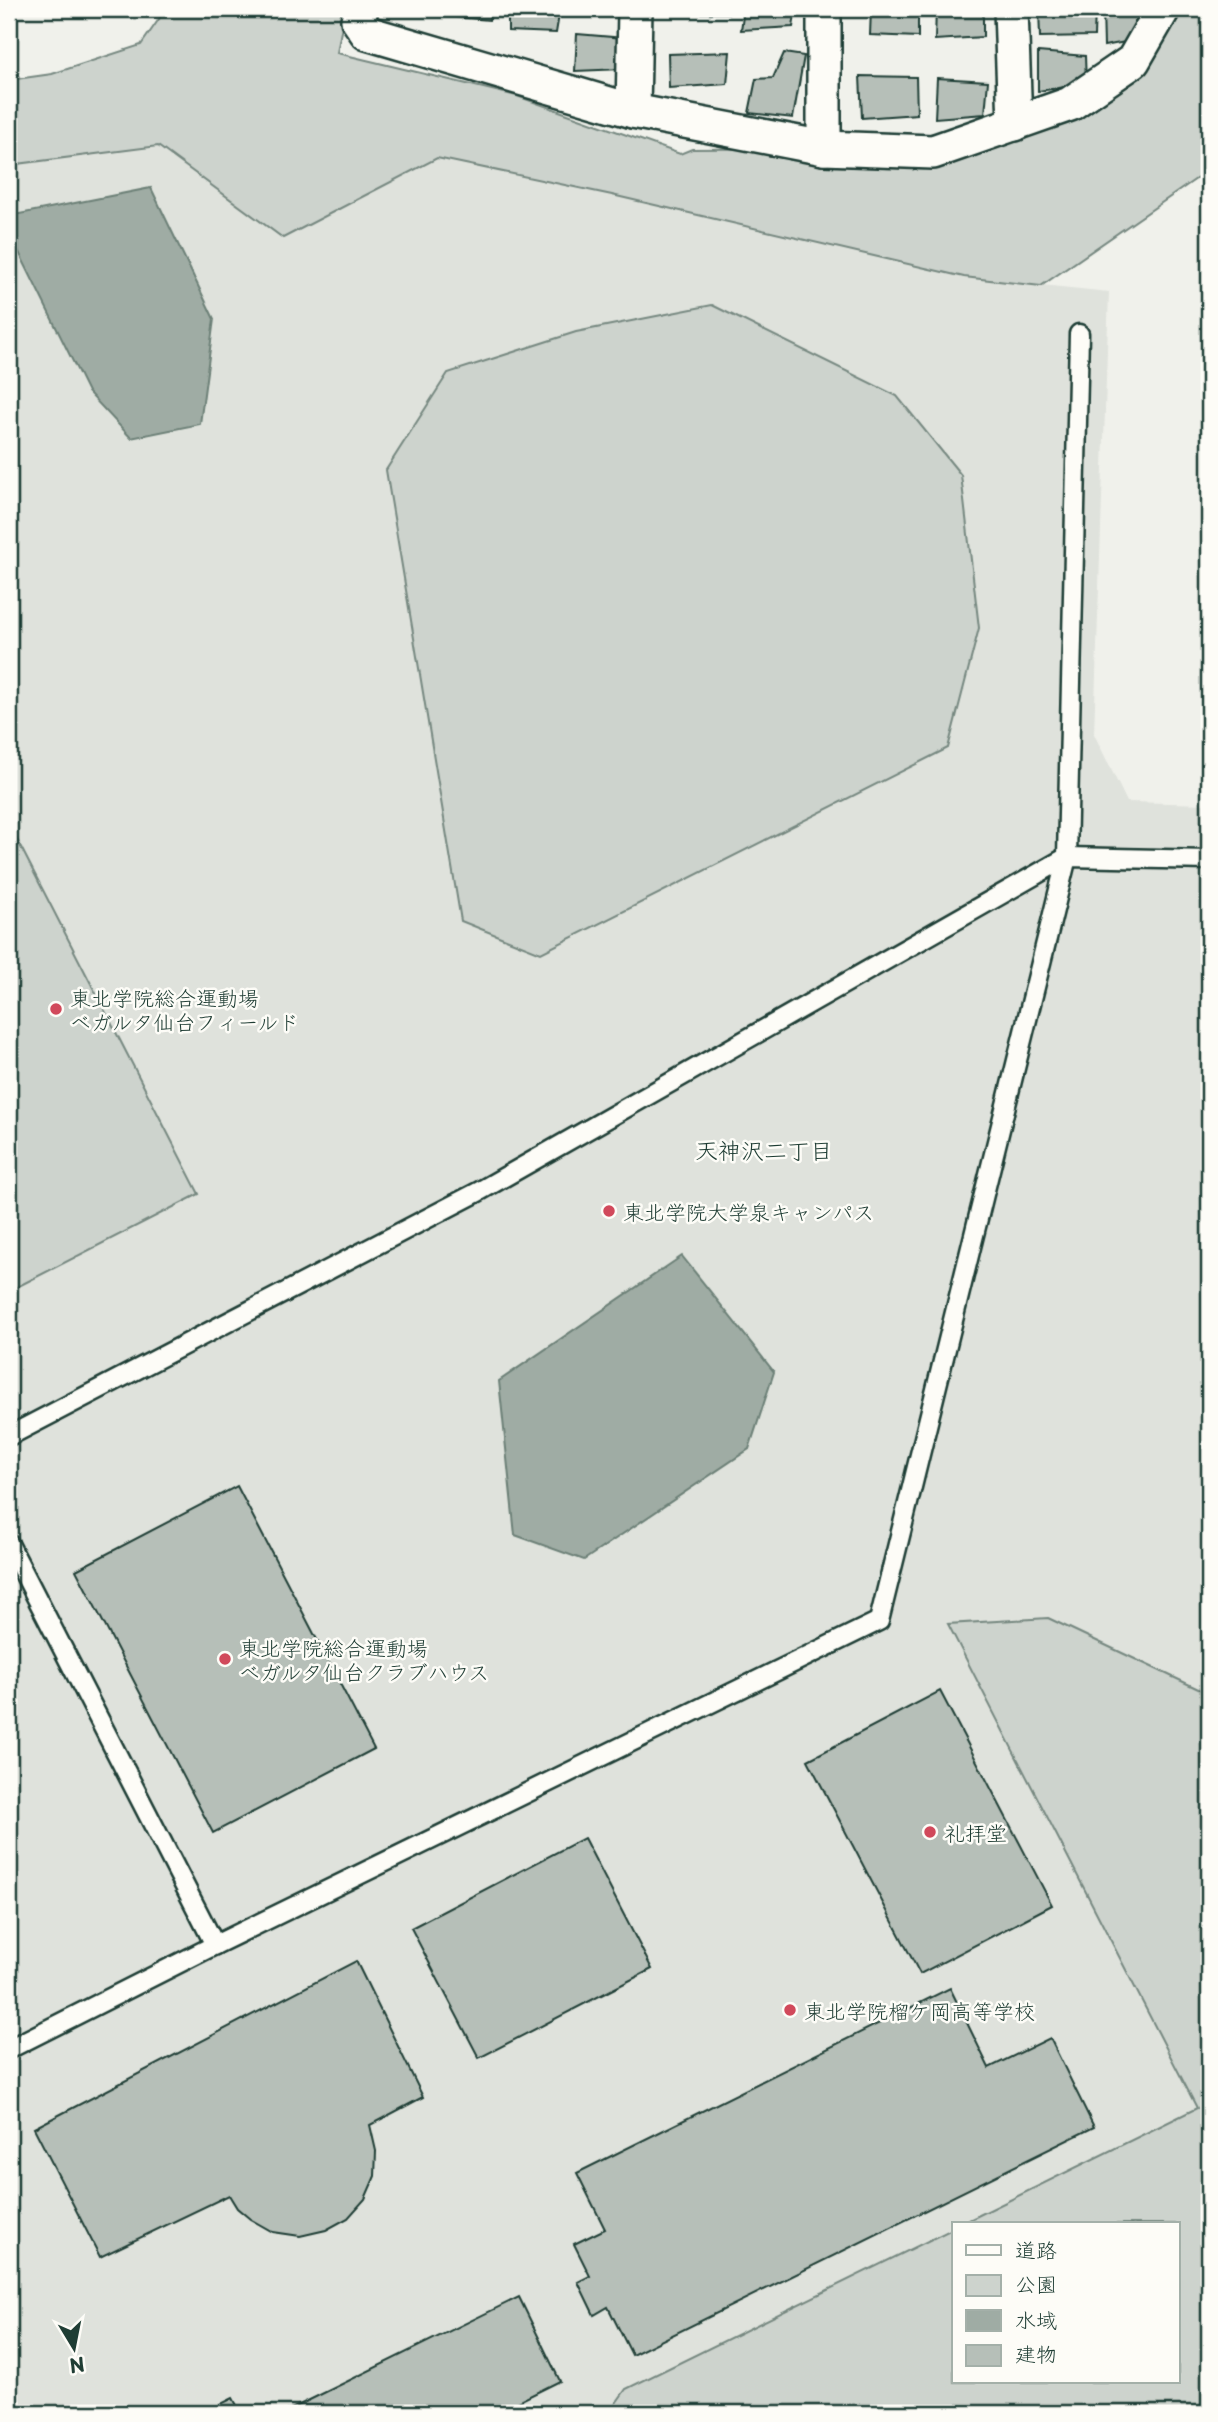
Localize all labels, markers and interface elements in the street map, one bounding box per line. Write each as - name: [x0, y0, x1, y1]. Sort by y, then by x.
- place label: 東北学院総合運動場 ベガルタ仙台フィールド: [70, 981, 299, 1037]
- marker: 東北学院総合運動場 ベガルタ仙台フィールド: [48, 1001, 64, 1017]
- district label: 天神沢二丁目: [695, 1132, 833, 1167]
- place label: 東北学院大学泉キャンパス: [623, 1195, 874, 1227]
- marker: 東北学院大学泉キャンパス: [601, 1203, 617, 1219]
- place label: 東北学院総合運動場 べガルタ仙台クラブハウス: [239, 1631, 489, 1687]
- marker: 東北学院総合運動場 べガルタ仙台クラブハウス: [217, 1651, 233, 1667]
- place label: 礼拝堂: [944, 1816, 1007, 1848]
- marker: 礼拝堂: [922, 1824, 938, 1840]
- place label: 東北学院榴ケ岡高等学校: [804, 1994, 1035, 2026]
- marker: 東北学院榴ケ岡高等学校: [782, 2002, 798, 2018]
- legend: [952, 2222, 1180, 2384]
- text: 道路: [1015, 2233, 1057, 2265]
- text: 公園: [1015, 2267, 1057, 2299]
- text: 水域: [1015, 2303, 1057, 2335]
- north arrow: [38, 2314, 108, 2384]
- text: 建物: [1015, 2337, 1057, 2369]
- text: N: [67, 2351, 87, 2381]

